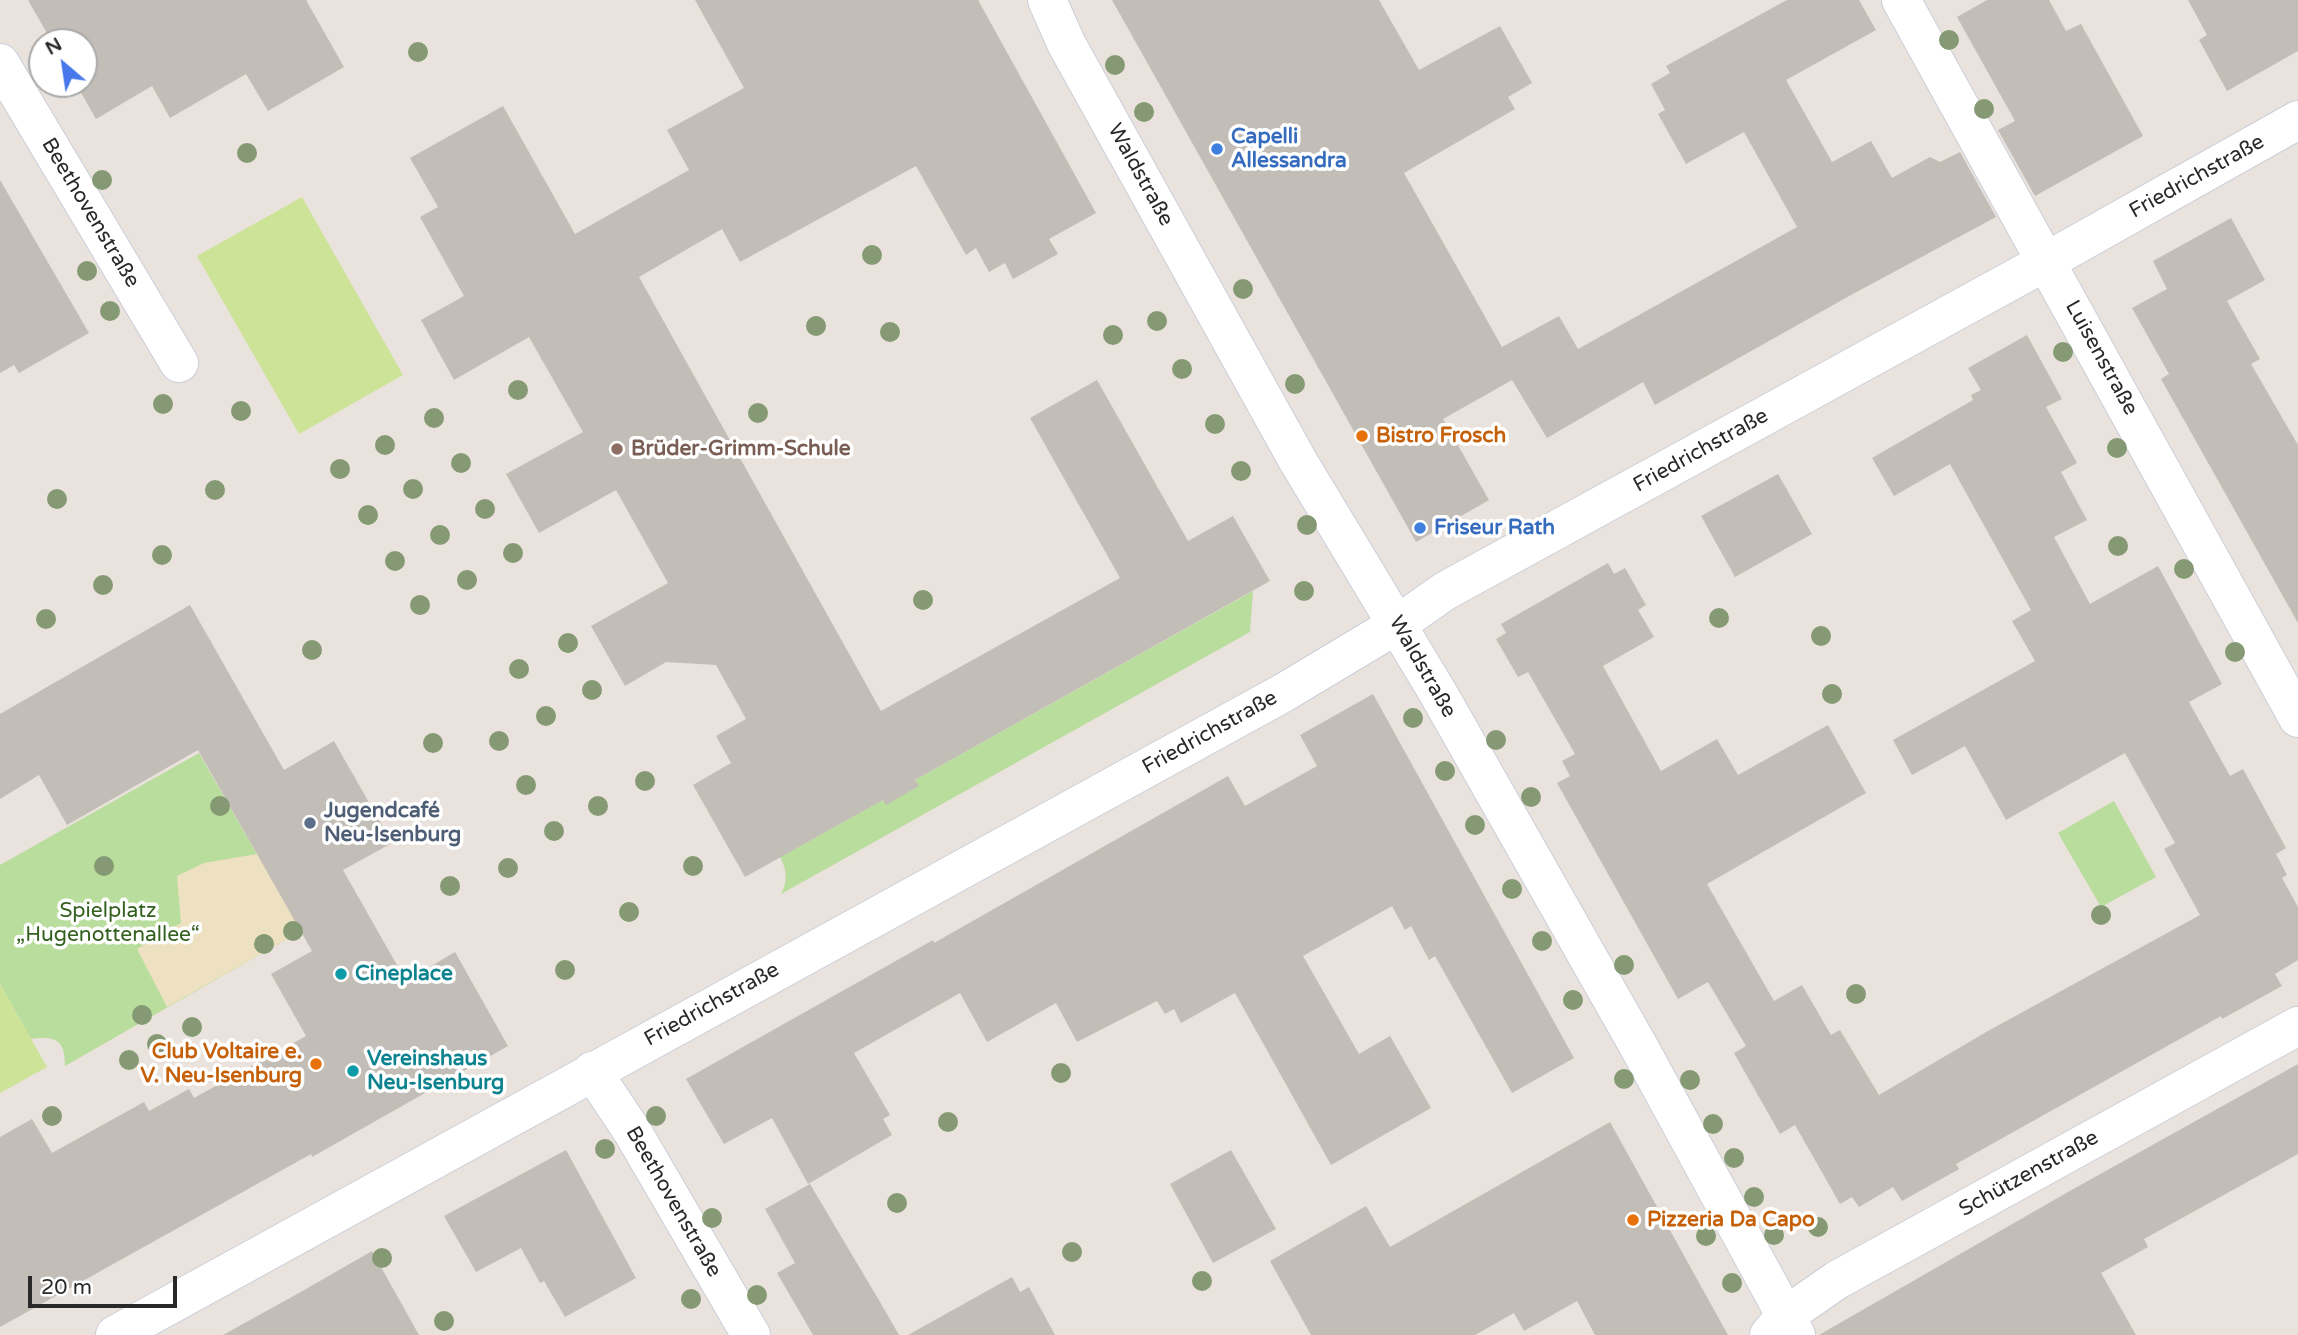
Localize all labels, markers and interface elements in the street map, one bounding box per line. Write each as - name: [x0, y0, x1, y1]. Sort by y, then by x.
- north arrow: [28, 28, 98, 98]
- text: N: [42, 33, 66, 60]
- street label: Waldstraße: [1102, 119, 1178, 231]
- place label: Capelli Allessandra: [1231, 124, 1347, 174]
- street label: Friedrichstraße: [2125, 130, 2269, 224]
- street label: Beethovenstraße: [35, 134, 145, 292]
- marker: Capelli Allessandra: [1209, 141, 1225, 157]
- street label: Luisenstraße: [2059, 296, 2143, 420]
- street label: Friedrichstraße: [1629, 404, 1773, 498]
- place label: Bistro Frosch: [1376, 423, 1506, 449]
- marker: Bistro Frosch: [1354, 428, 1370, 444]
- place label: Brüder-Grimm-Schule: [631, 436, 851, 462]
- marker: Brüder-Grimm-Schule: [609, 441, 625, 457]
- place label: Friseur Rath: [1434, 515, 1555, 541]
- marker: Friseur Rath: [1412, 520, 1428, 536]
- street label: Waldstraße: [1383, 612, 1461, 722]
- street label: Friedrichstraße: [1138, 686, 1282, 780]
- place label: Jugendcafé Neu-Isenburg: [324, 798, 461, 848]
- marker: Jugendcafé Neu-Isenburg: [302, 815, 318, 831]
- park label: Spielplatz „Hugenottenallee“: [16, 898, 200, 948]
- street label: Friedrichstraße: [640, 958, 784, 1052]
- place label: Cineplace: [355, 961, 453, 987]
- marker: Cineplace: [333, 966, 349, 982]
- place label: Club Voltaire e. V. Neu-Isenburg: [141, 1039, 302, 1089]
- place label: Vereinshaus Neu-Isenburg: [367, 1046, 504, 1096]
- marker: Club Voltaire e. V. Neu-Isenburg: [308, 1056, 324, 1072]
- marker: Vereinshaus Neu-Isenburg: [345, 1063, 361, 1079]
- street label: Beethovenstraße: [620, 1122, 726, 1282]
- street label: Schützenstraße: [1955, 1125, 2103, 1223]
- place label: Pizzeria Da Capo: [1647, 1207, 1815, 1233]
- marker: Pizzeria Da Capo: [1625, 1212, 1641, 1228]
- scale bar: [32, 1262, 180, 1306]
- text: 20 m: [41, 1275, 92, 1300]

